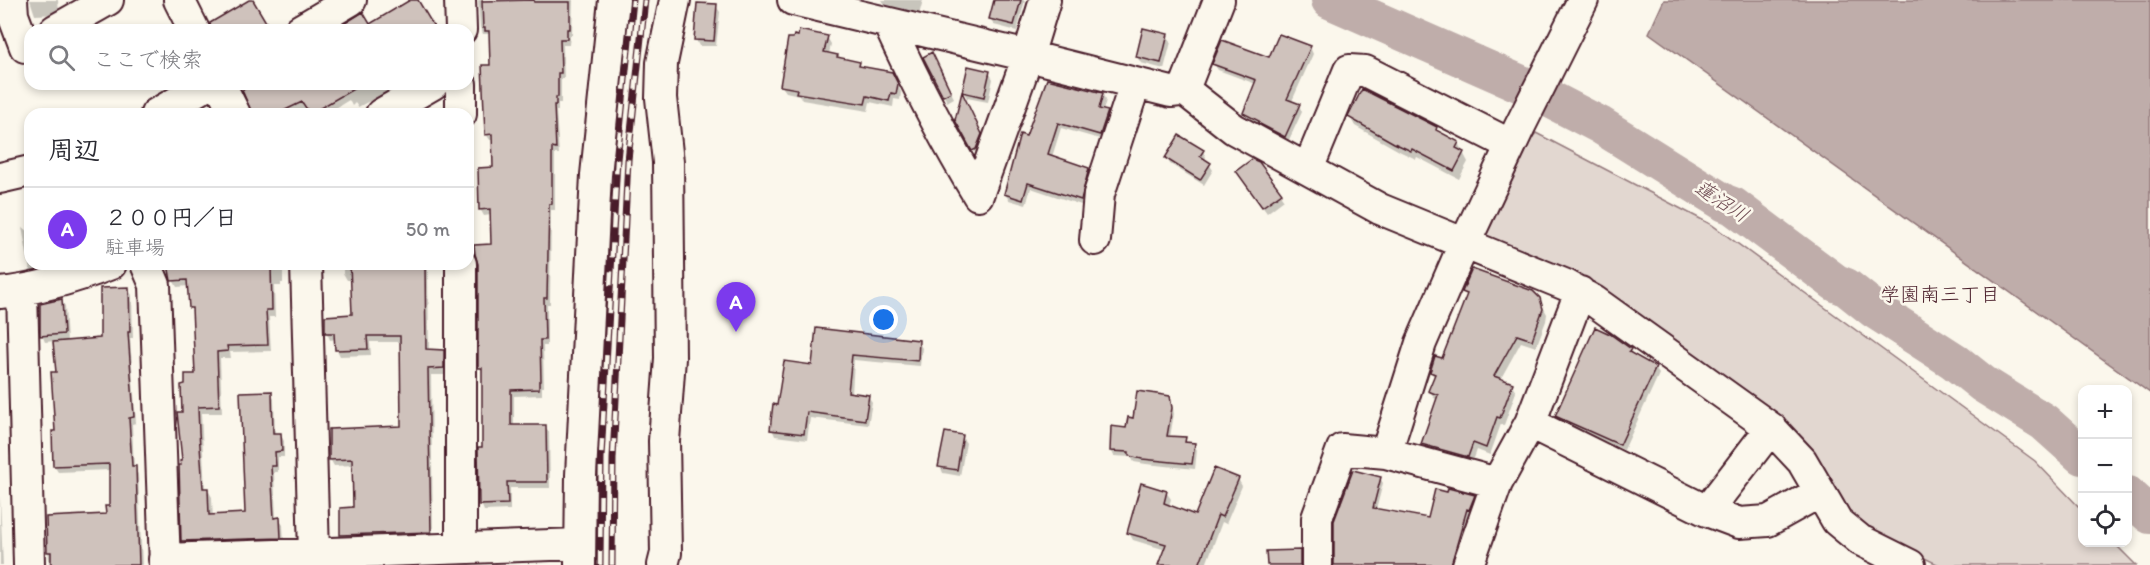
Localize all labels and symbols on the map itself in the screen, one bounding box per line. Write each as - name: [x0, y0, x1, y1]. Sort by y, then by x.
- water label: 蓮沼川: [1690, 175, 1754, 227]
- pin: A: [716, 282, 756, 332]
- district label: 学園南三丁目: [1880, 282, 2000, 306]
- your location: [869, 305, 898, 334]

